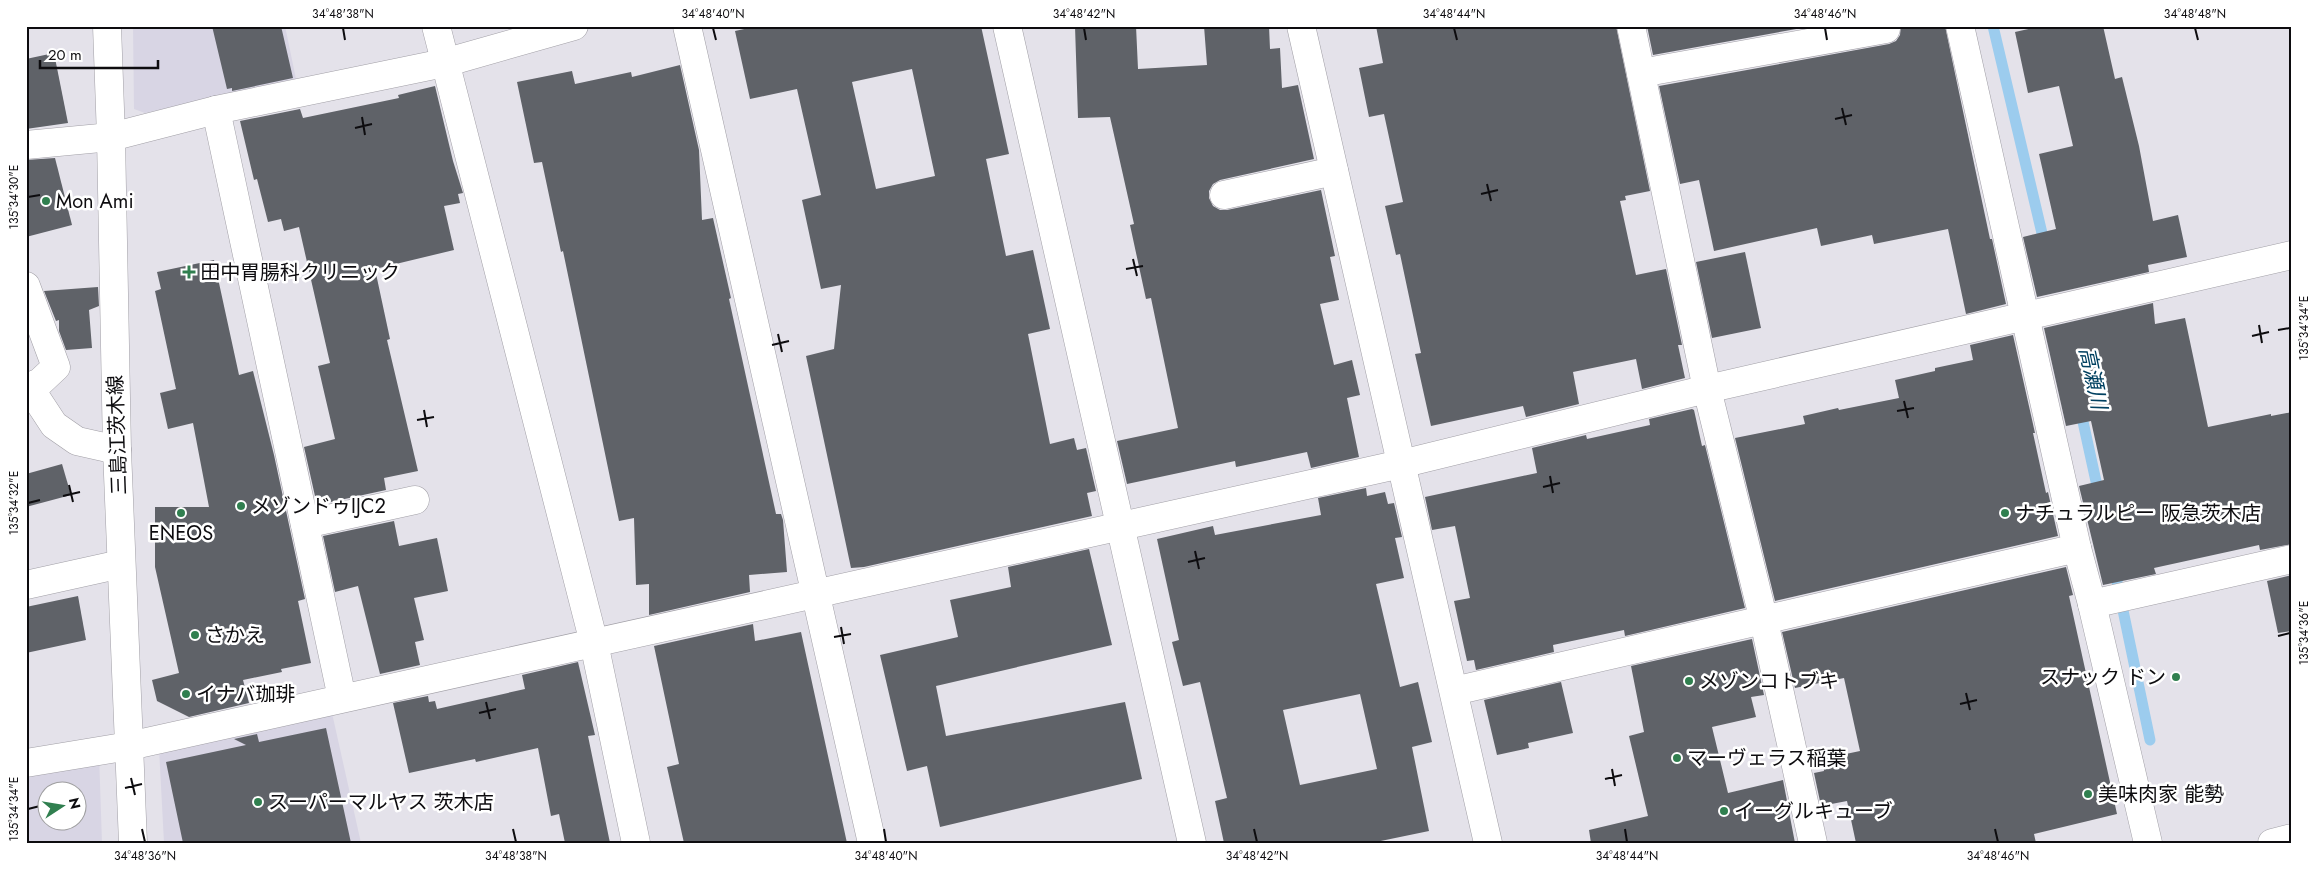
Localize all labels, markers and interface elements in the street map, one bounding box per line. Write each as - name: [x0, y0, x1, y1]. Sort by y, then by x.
- text: 34°48'38"N: [312, 5, 374, 23]
- text: 34°48'40"N: [682, 5, 744, 23]
- text: 34°48'42"N: [1053, 5, 1115, 23]
- text: 34°48'44"N: [1423, 5, 1485, 23]
- text: 34°48'46"N: [1794, 5, 1856, 23]
- text: 34°48'48"N: [2164, 5, 2226, 23]
- scale bar: [40, 38, 158, 70]
- text: 20 m: [48, 44, 82, 66]
- text: 135°34'30"E: [5, 165, 23, 229]
- place label: Mon Ami: [56, 187, 134, 216]
- marker: Mon Ami: [40, 195, 52, 207]
- place label: 田中胃腸科クリニック: [200, 258, 400, 287]
- marker: 田中胃腸科クリニック: [182, 265, 196, 279]
- text: 135°34'34"E: [2295, 296, 2313, 360]
- water label: 高瀬川: [2072, 344, 2115, 414]
- street label: 三島江茨木線: [101, 375, 134, 495]
- text: 135°34'32"E: [5, 471, 23, 535]
- place label: メゾンドゥIJC2: [251, 492, 386, 521]
- place label: ナチュラルピー 阪急茨木店: [2015, 499, 2261, 528]
- marker: メゾンドゥIJC2: [235, 500, 247, 512]
- marker: ENEOS: [175, 507, 187, 519]
- marker: ナチュラルピー 阪急茨木店: [1999, 507, 2011, 519]
- place label: ENEOS: [149, 519, 213, 548]
- text: 135°34'36"E: [2295, 601, 2313, 665]
- place label: さかえ: [205, 621, 265, 650]
- marker: さかえ: [189, 629, 201, 641]
- place label: スナック ドン: [2040, 663, 2166, 692]
- place label: メゾンコトブキ: [1699, 667, 1839, 696]
- marker: スナック ドン: [2170, 671, 2182, 683]
- marker: メゾンコトブキ: [1683, 675, 1695, 687]
- place label: イナバ珈琲: [196, 680, 296, 709]
- marker: イナバ珈琲: [180, 688, 192, 700]
- place label: マーヴェラス稲葉: [1687, 744, 1847, 773]
- marker: マーヴェラス稲葉: [1671, 752, 1683, 764]
- text: 135°34'34"E: [5, 777, 23, 841]
- place label: 美味肉家 能勢: [2098, 780, 2224, 809]
- north arrow: [38, 782, 88, 832]
- place label: スーパーマルヤス 茨木店: [268, 788, 494, 817]
- marker: 美味肉家 能勢: [2082, 788, 2094, 800]
- text: N: [64, 796, 86, 811]
- marker: スーパーマルヤス 茨木店: [252, 796, 264, 808]
- place label: イーグルキューブ: [1734, 797, 1893, 826]
- marker: イーグルキューブ: [1718, 805, 1730, 817]
- text: 34°48'36"N: [114, 847, 176, 865]
- text: 34°48'38"N: [485, 847, 547, 865]
- text: 34°48'40"N: [855, 847, 917, 865]
- text: 34°48'42"N: [1226, 847, 1288, 865]
- text: 34°48'44"N: [1596, 847, 1658, 865]
- text: 34°48'46"N: [1967, 847, 2029, 865]

